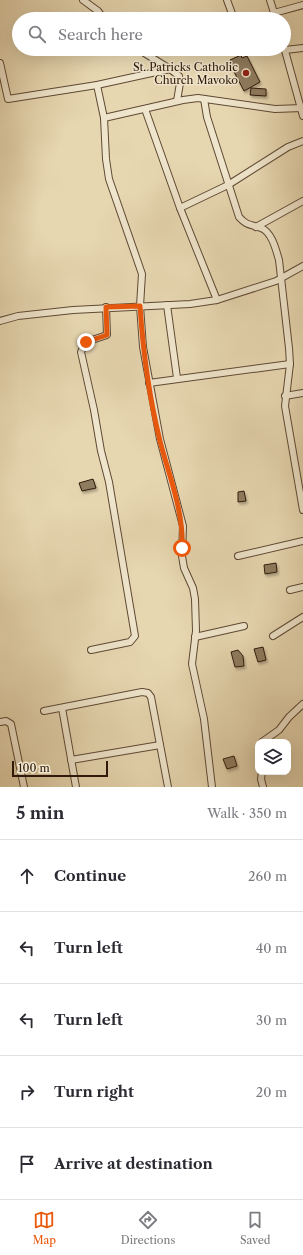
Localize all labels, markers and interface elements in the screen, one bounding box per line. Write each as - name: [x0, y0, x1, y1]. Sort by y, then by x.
- search box: [12, 12, 291, 56]
- icon: search: [26, 23, 48, 45]
- text: Search here: [58, 25, 143, 44]
- place label: St. Patricks Catholic Church Mavoko: [133, 60, 238, 87]
- marker: St. Patricks Catholic Church Mavoko: [241, 68, 251, 78]
- route end: [77, 333, 95, 351]
- route start: [173, 539, 191, 557]
- map controls: [255, 739, 291, 775]
- button: layers: [255, 739, 291, 775]
- scale bar: [12, 759, 108, 778]
- text: 100 m: [18, 761, 50, 775]
- text: 5 min: [16, 803, 64, 823]
- text: Walk · 350 m: [207, 805, 287, 821]
- icon: ahead: [16, 865, 38, 887]
- text: Continue: [54, 866, 126, 885]
- text: 260 m: [248, 868, 287, 884]
- icon: left: [16, 937, 38, 959]
- text: Turn left: [54, 938, 123, 957]
- text: 40 m: [256, 940, 287, 956]
- icon: left: [16, 1009, 38, 1031]
- text: Turn left: [54, 1010, 123, 1029]
- text: 30 m: [256, 1012, 287, 1028]
- icon: right: [16, 1081, 38, 1103]
- text: Turn right: [54, 1082, 134, 1101]
- text: 20 m: [256, 1084, 287, 1100]
- icon: arrive: [16, 1153, 38, 1175]
- text: Arrive at destination: [54, 1154, 213, 1173]
- tab: Map: [32, 1209, 56, 1247]
- tab: Directions: [121, 1209, 175, 1247]
- tab: Saved: [240, 1209, 271, 1247]

